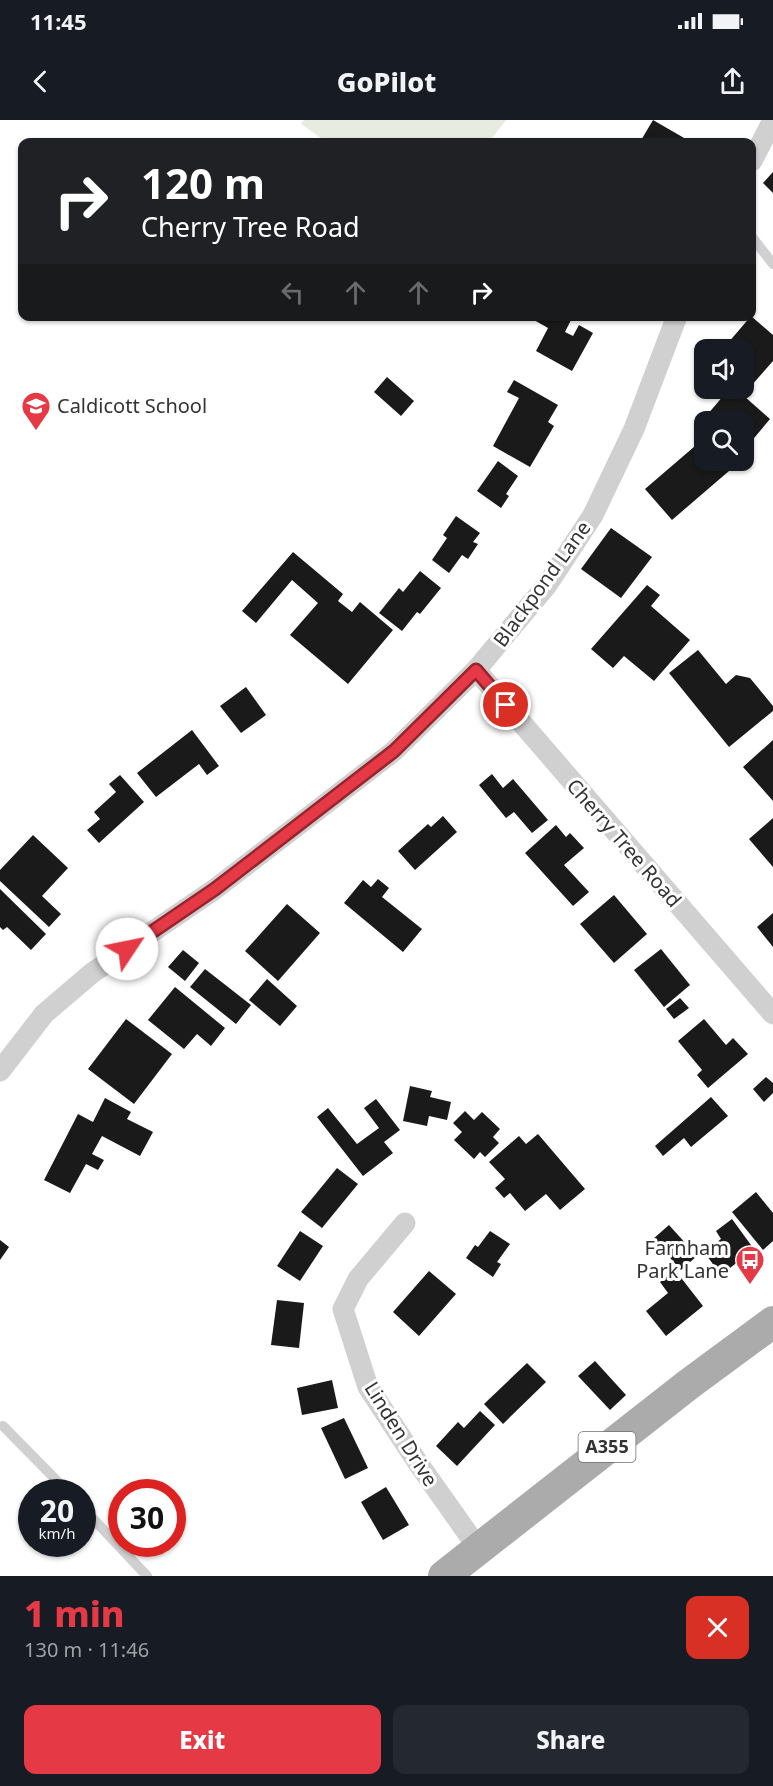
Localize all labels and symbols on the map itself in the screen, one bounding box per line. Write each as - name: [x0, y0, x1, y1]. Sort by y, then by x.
- school or university icon: Caldicott School: [20, 390, 52, 432]
- place label: Caldicott School: [57, 392, 207, 419]
- street label: Blackpond Lane: [487, 515, 596, 652]
- pin: [480, 679, 531, 730]
- street label: Cherry Tree Road: [561, 773, 688, 913]
- position arrow: [95, 917, 159, 981]
- place label: Farnham Park Lane: [636, 1234, 729, 1284]
- bus stop icon: Farnham Park Lane: [734, 1244, 766, 1286]
- street label: Linden Drive: [359, 1376, 444, 1491]
- road number: A355: [578, 1432, 636, 1462]
- speed limit sign: 30: [108, 1479, 186, 1557]

